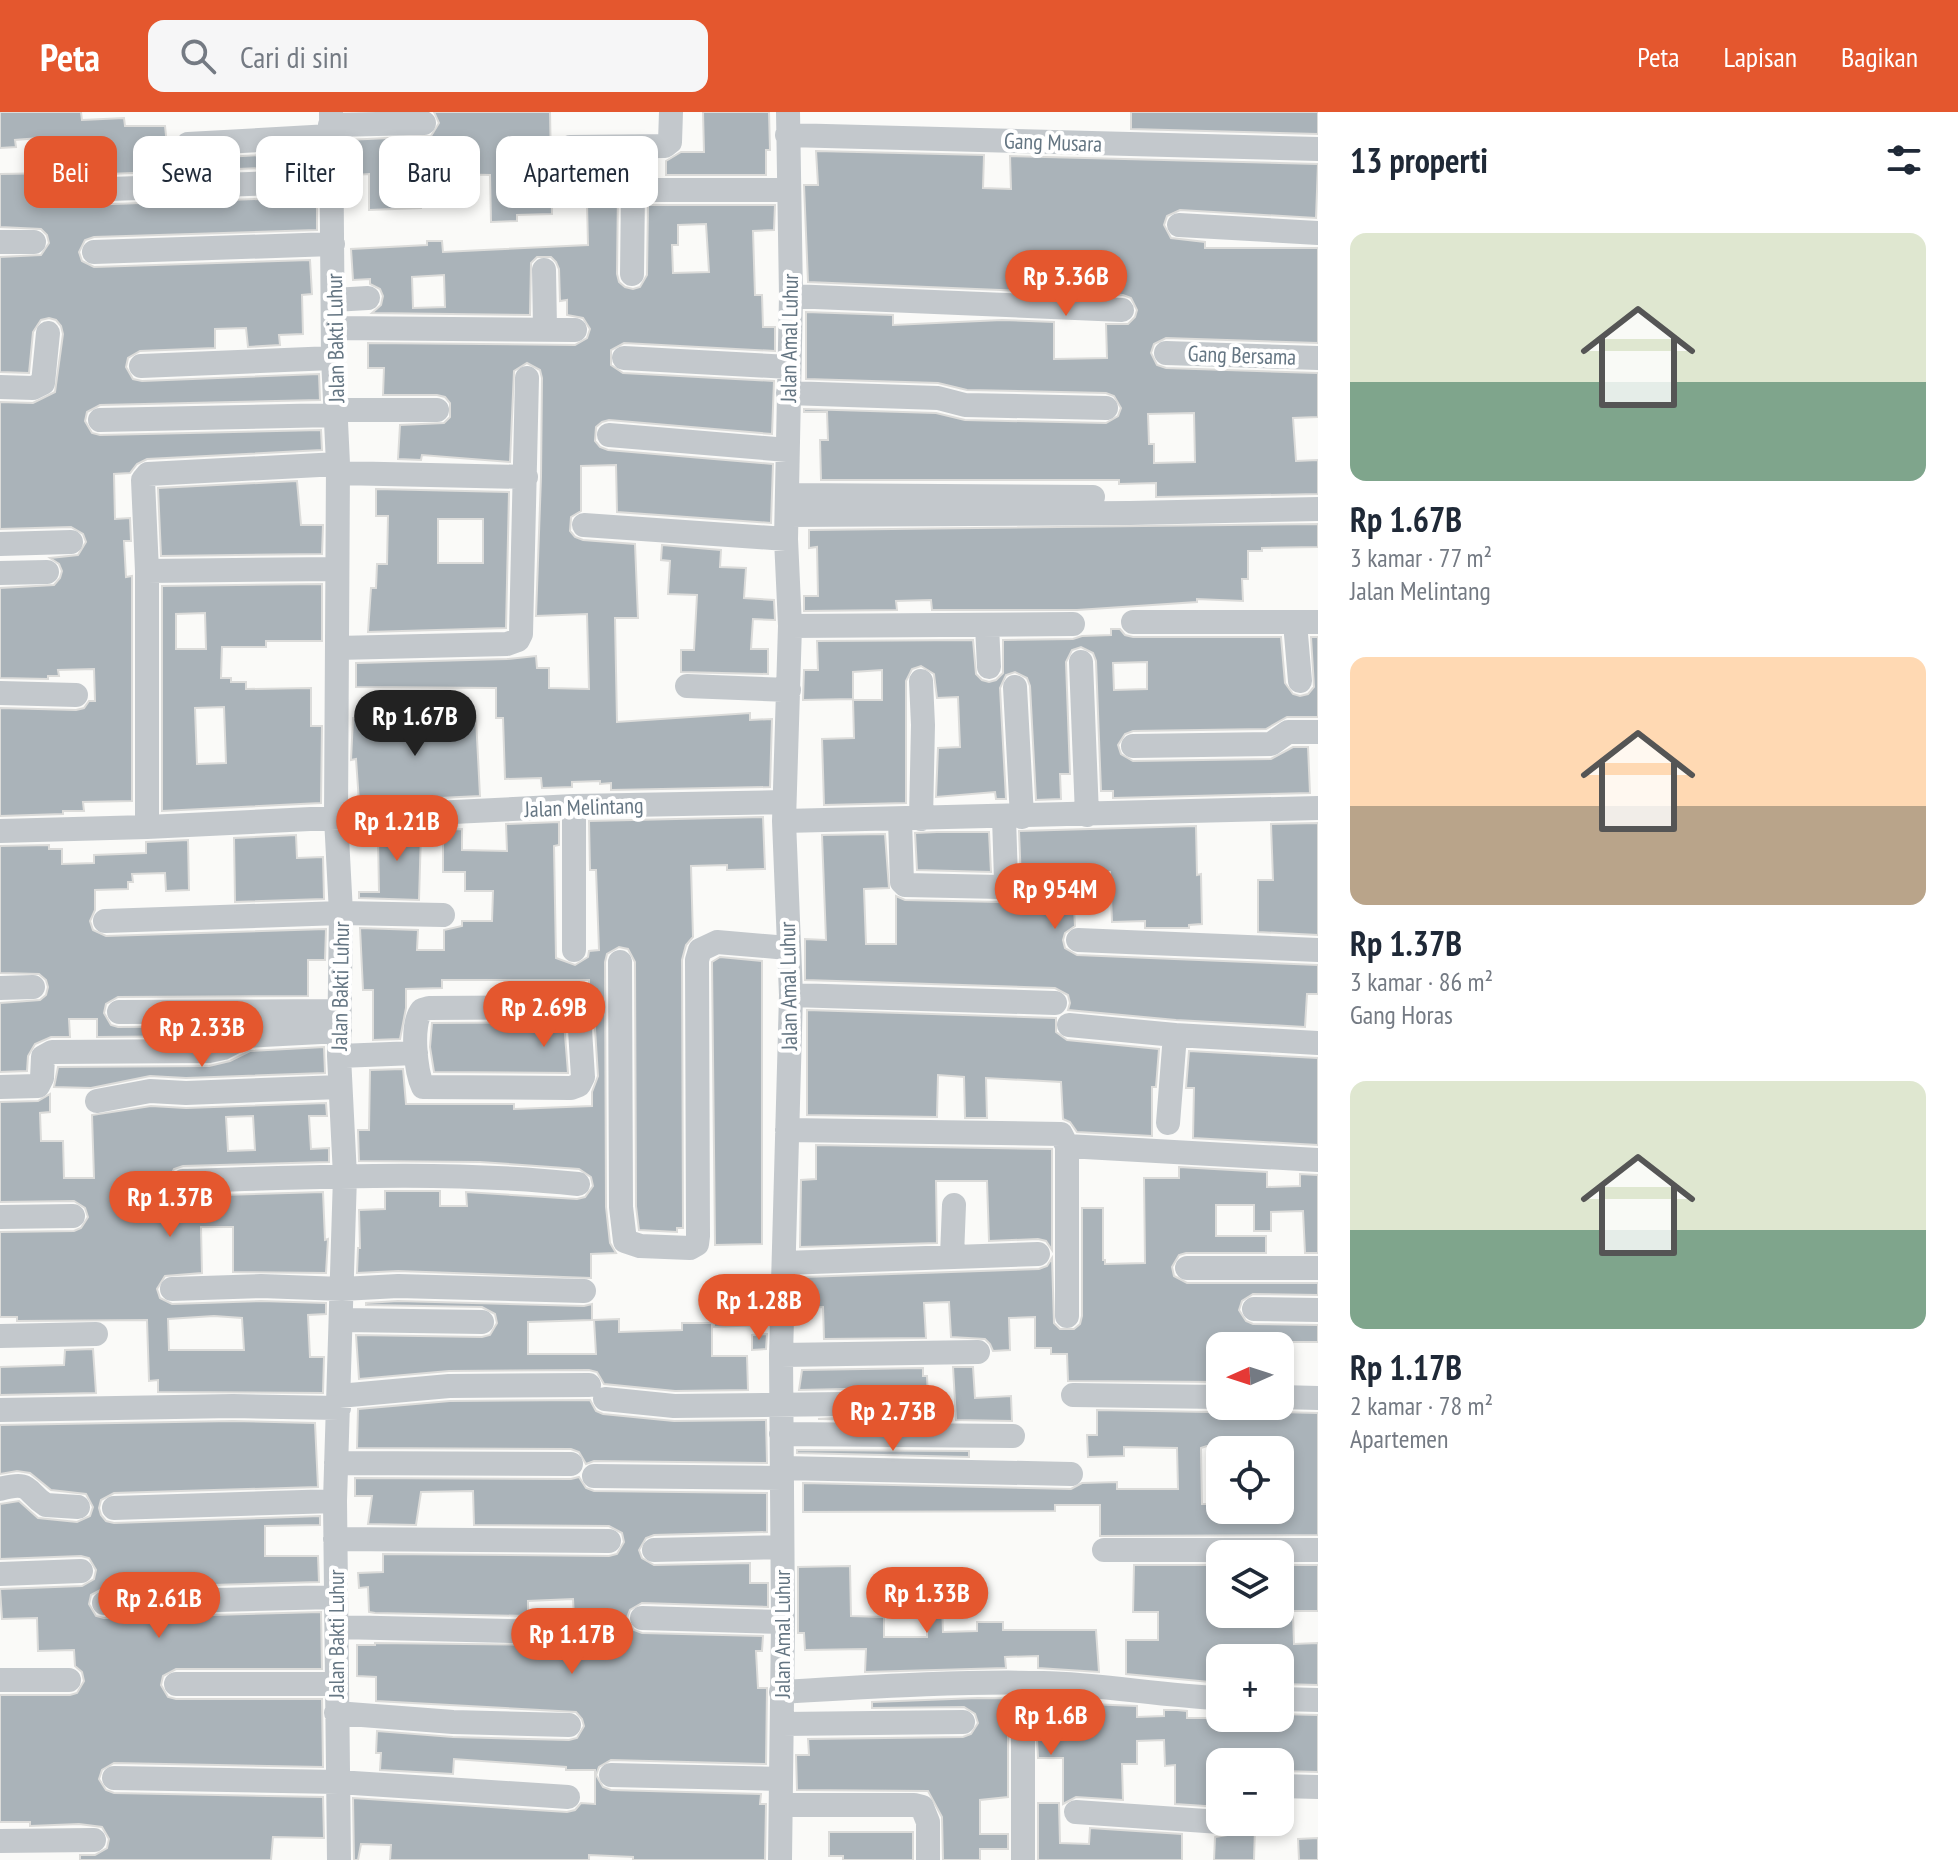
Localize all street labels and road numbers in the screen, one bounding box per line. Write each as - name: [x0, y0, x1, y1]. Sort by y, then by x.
- street label: Gang Musara: [1004, 126, 1102, 158]
- street label: Jalan Bakti Luhur: [320, 273, 350, 404]
- street label: Jalan Amal Luhur: [774, 273, 804, 404]
- street label: Gang Bersama: [1187, 339, 1297, 371]
- street label: Jalan Melintang: [523, 791, 644, 823]
- street label: Jalan Bakti Luhur: [325, 921, 355, 1052]
- street label: Jalan Amal Luhur: [773, 921, 803, 1052]
- street label: Jalan Bakti Luhur: [322, 1569, 350, 1700]
- street label: Jalan Amal Luhur: [768, 1570, 796, 1699]

